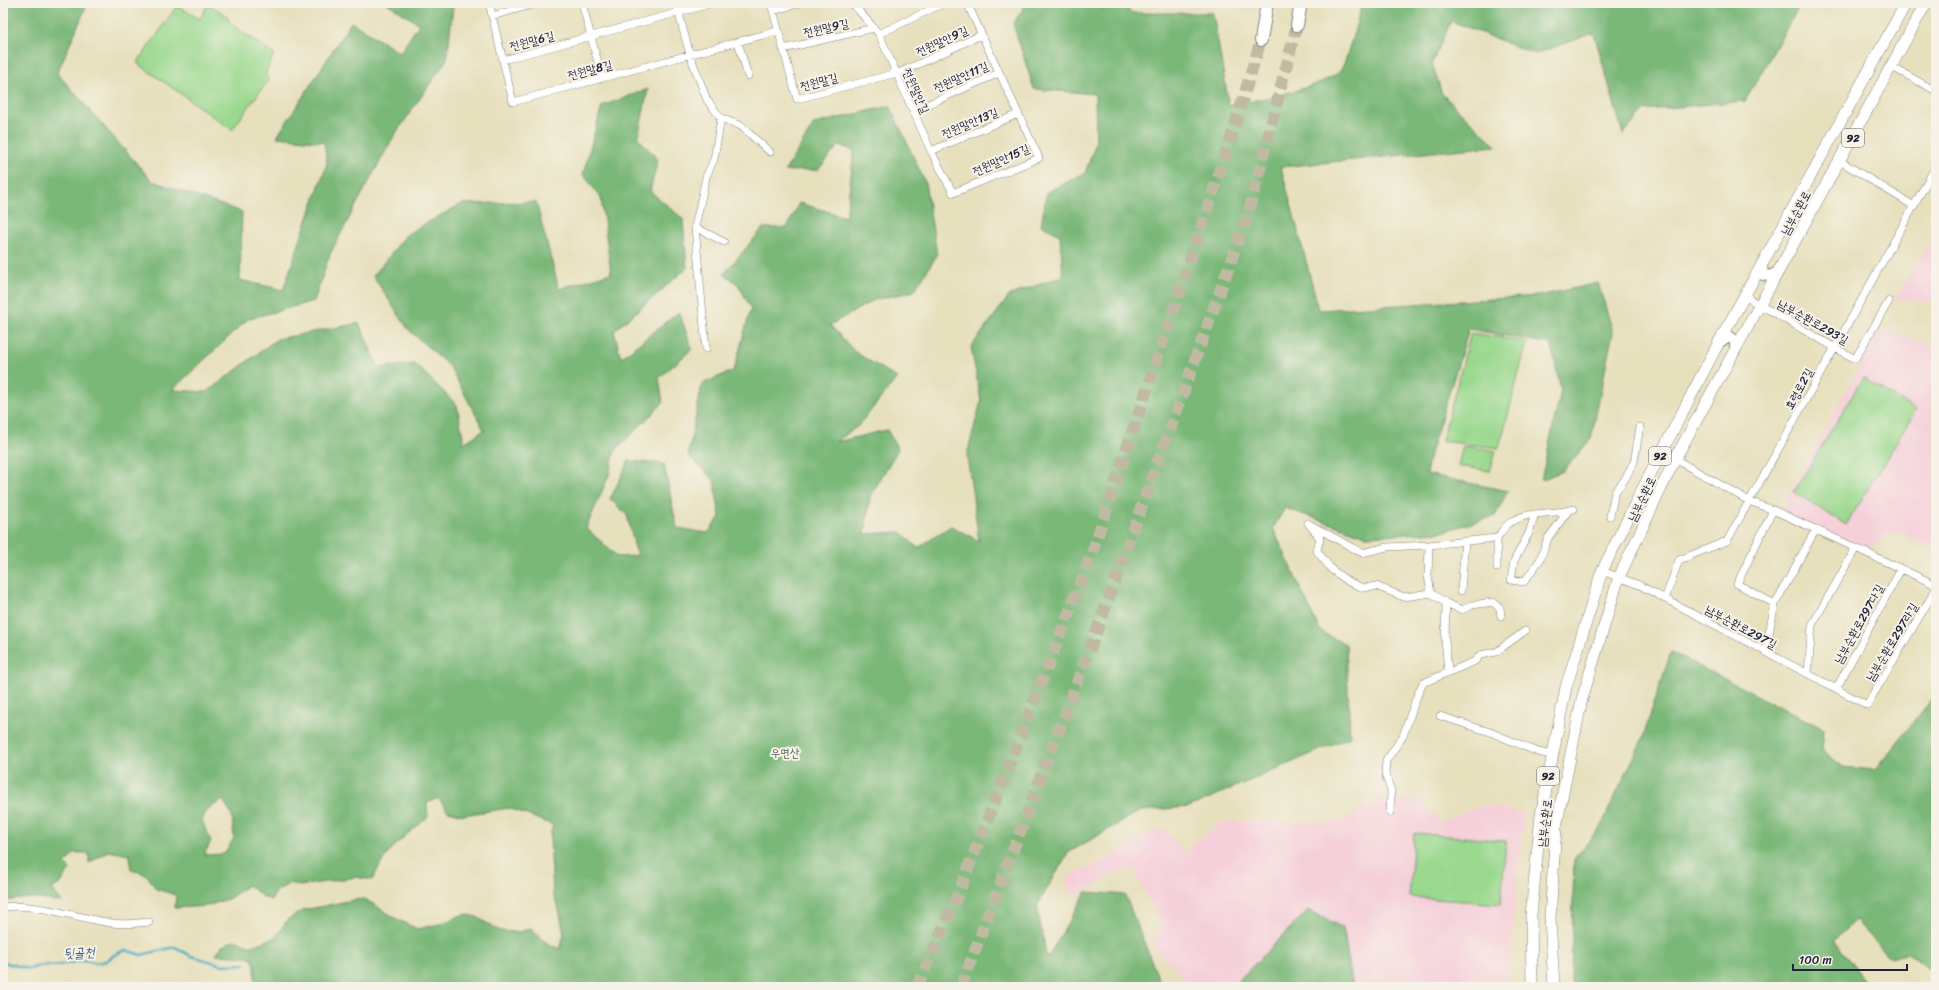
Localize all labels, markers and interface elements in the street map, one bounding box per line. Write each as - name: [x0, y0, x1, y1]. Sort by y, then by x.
- street label: 전원말9길: [801, 12, 851, 44]
- street label: 전원말안9길: [912, 19, 972, 63]
- street label: 전원말6길: [507, 24, 557, 58]
- street label: 전원말8길: [565, 53, 615, 87]
- street label: 전원말안11길: [930, 55, 993, 99]
- street label: 전원말안길: [896, 64, 936, 118]
- street label: 전원말길: [797, 66, 841, 98]
- street label: 전원말안13길: [938, 101, 1002, 145]
- road number: 92: [1842, 129, 1864, 147]
- street label: 전원말안15길: [969, 137, 1034, 182]
- street label: 남부순환로: [1775, 187, 1817, 239]
- street label: 남부순환로293길: [1773, 293, 1853, 351]
- street label: 효령로2길: [1778, 363, 1820, 414]
- road number: 92: [1649, 447, 1671, 465]
- street label: 남부순환로: [1622, 472, 1662, 526]
- street label: 남부순환로297다길: [1828, 580, 1890, 668]
- street label: 남부순환로297라길: [1860, 598, 1924, 686]
- street label: 남부순환로297길: [1701, 599, 1781, 655]
- park label: 우면산: [771, 742, 800, 764]
- road number: 92: [1537, 767, 1559, 785]
- street label: 남부순환로: [1531, 798, 1559, 848]
- water label: 뒷골천: [63, 940, 97, 966]
- scale bar: [1793, 946, 1907, 972]
- text: 100 m: [1799, 949, 1832, 971]

